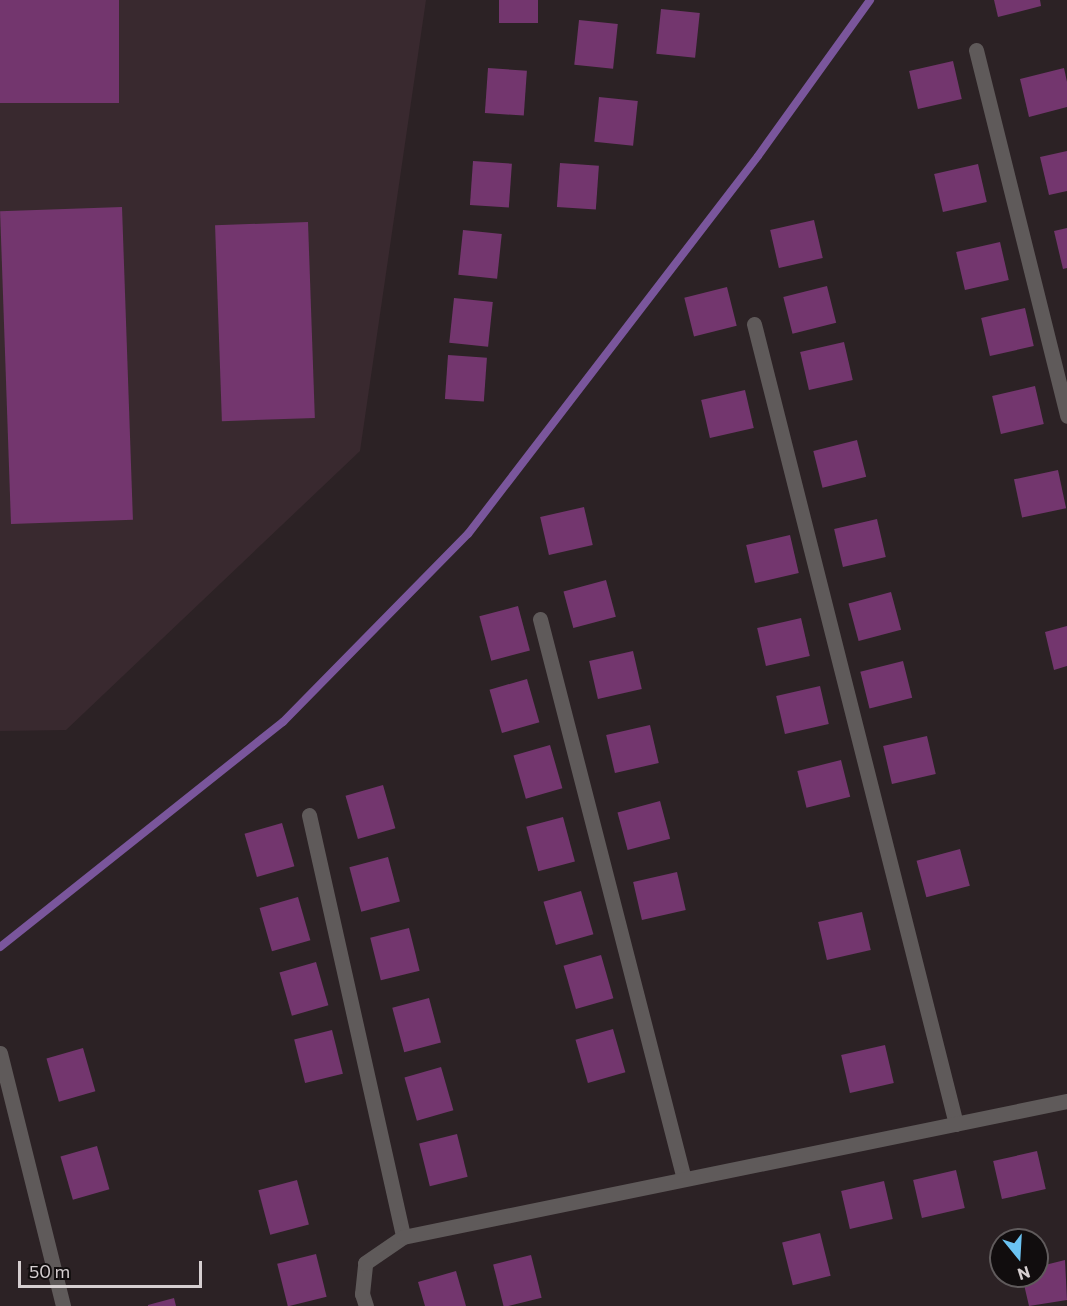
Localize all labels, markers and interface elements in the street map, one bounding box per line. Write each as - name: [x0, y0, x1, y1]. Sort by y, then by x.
- north arrow: [989, 1228, 1049, 1288]
- scale bar: [21, 1249, 206, 1287]
- text: 50 m: [29, 1260, 70, 1282]
- text: N: [1015, 1263, 1033, 1285]

